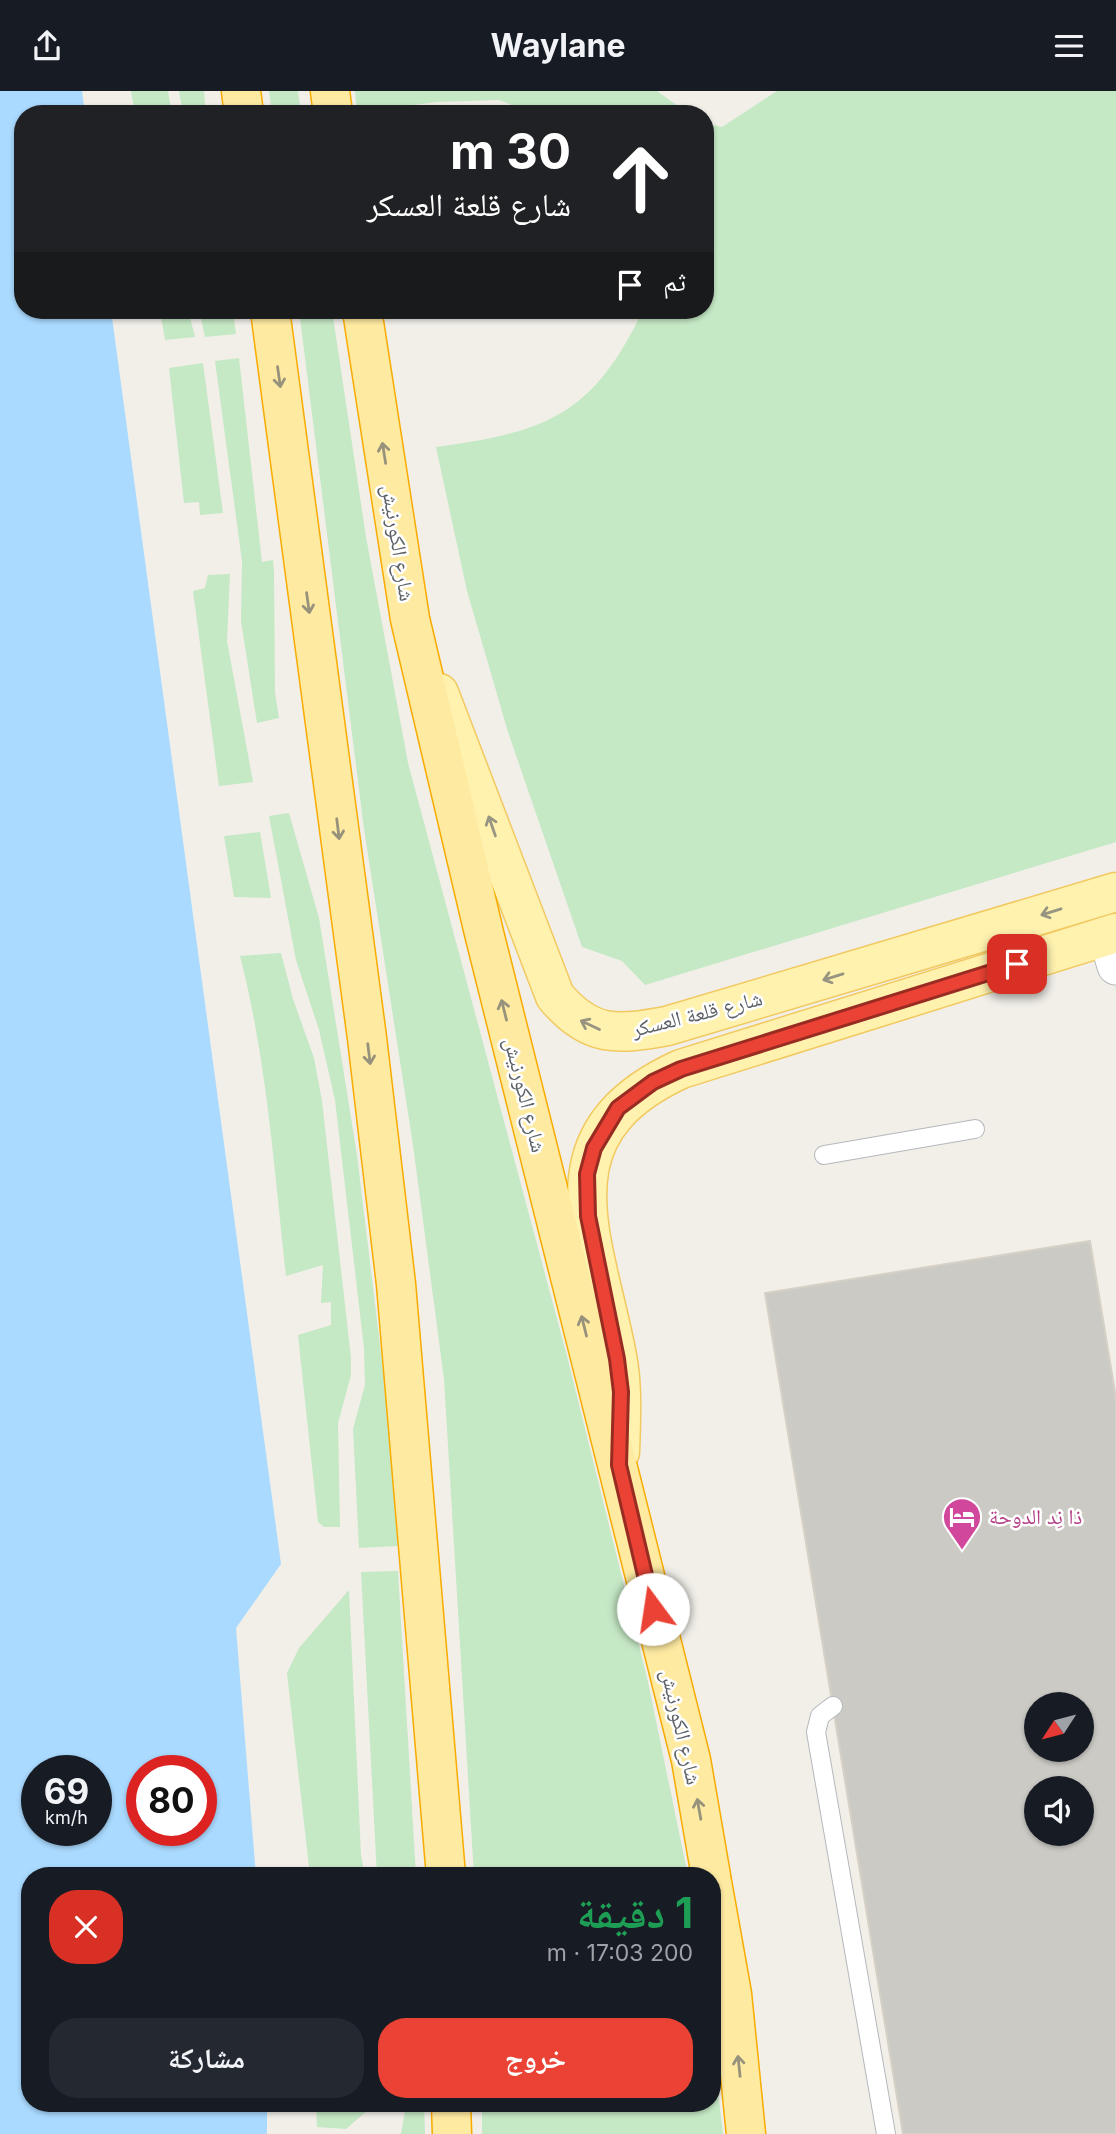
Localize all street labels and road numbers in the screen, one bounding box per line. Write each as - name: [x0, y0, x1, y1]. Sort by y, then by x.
- street label: شارع الكورنيش: [376, 483, 420, 603]
- street label: شارع قلعة العسكر: [628, 985, 765, 1043]
- street label: شارع الكورنيش: [498, 1035, 552, 1155]
- street label: شارع الكورنيش: [655, 1667, 707, 1787]

